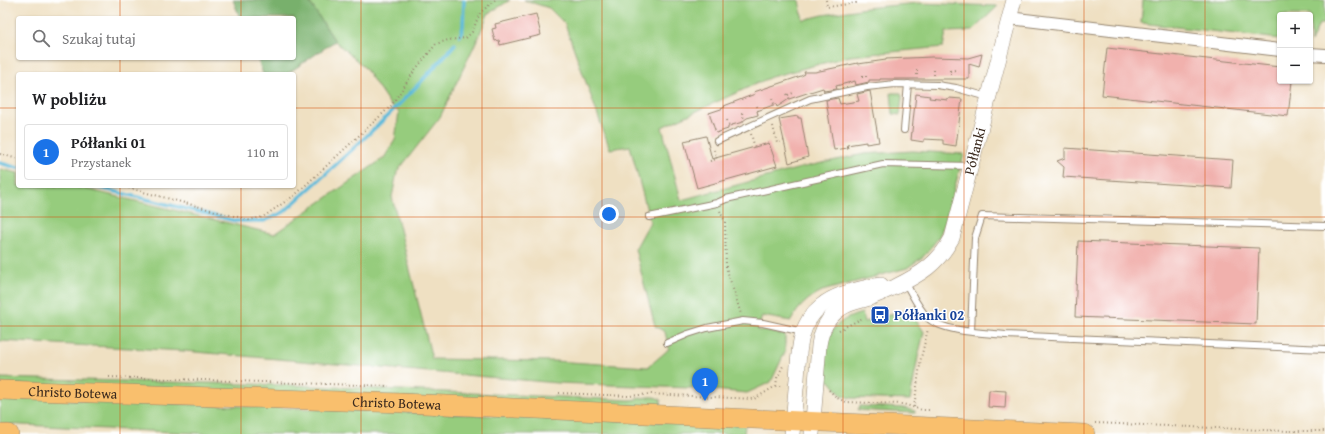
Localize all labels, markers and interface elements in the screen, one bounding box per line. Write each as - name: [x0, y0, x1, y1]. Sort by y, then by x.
- map controls: [1277, 12, 1313, 84]
- button: +: [1277, 12, 1313, 48]
- search box: [16, 16, 296, 60]
- icon: search: [30, 27, 52, 49]
- text: Szukaj tutaj: [62, 28, 136, 49]
- button: −: [1277, 48, 1313, 84]
- text: W pobliżu: [32, 86, 107, 111]
- street label: Półłanki: [959, 125, 990, 177]
- text: Półłanki 01: [71, 132, 146, 153]
- text: 1: [43, 143, 49, 162]
- text: 110 m: [247, 143, 279, 162]
- text: Przystanek: [71, 153, 131, 172]
- your location: [599, 204, 619, 224]
- bus stop icon: Półłanki 02: [869, 304, 891, 326]
- place label: Półłanki 02: [894, 305, 964, 325]
- pin: 1: [692, 368, 718, 401]
- street label: Christo Botewa: [28, 381, 118, 404]
- street label: Christo Botewa: [352, 391, 442, 415]

